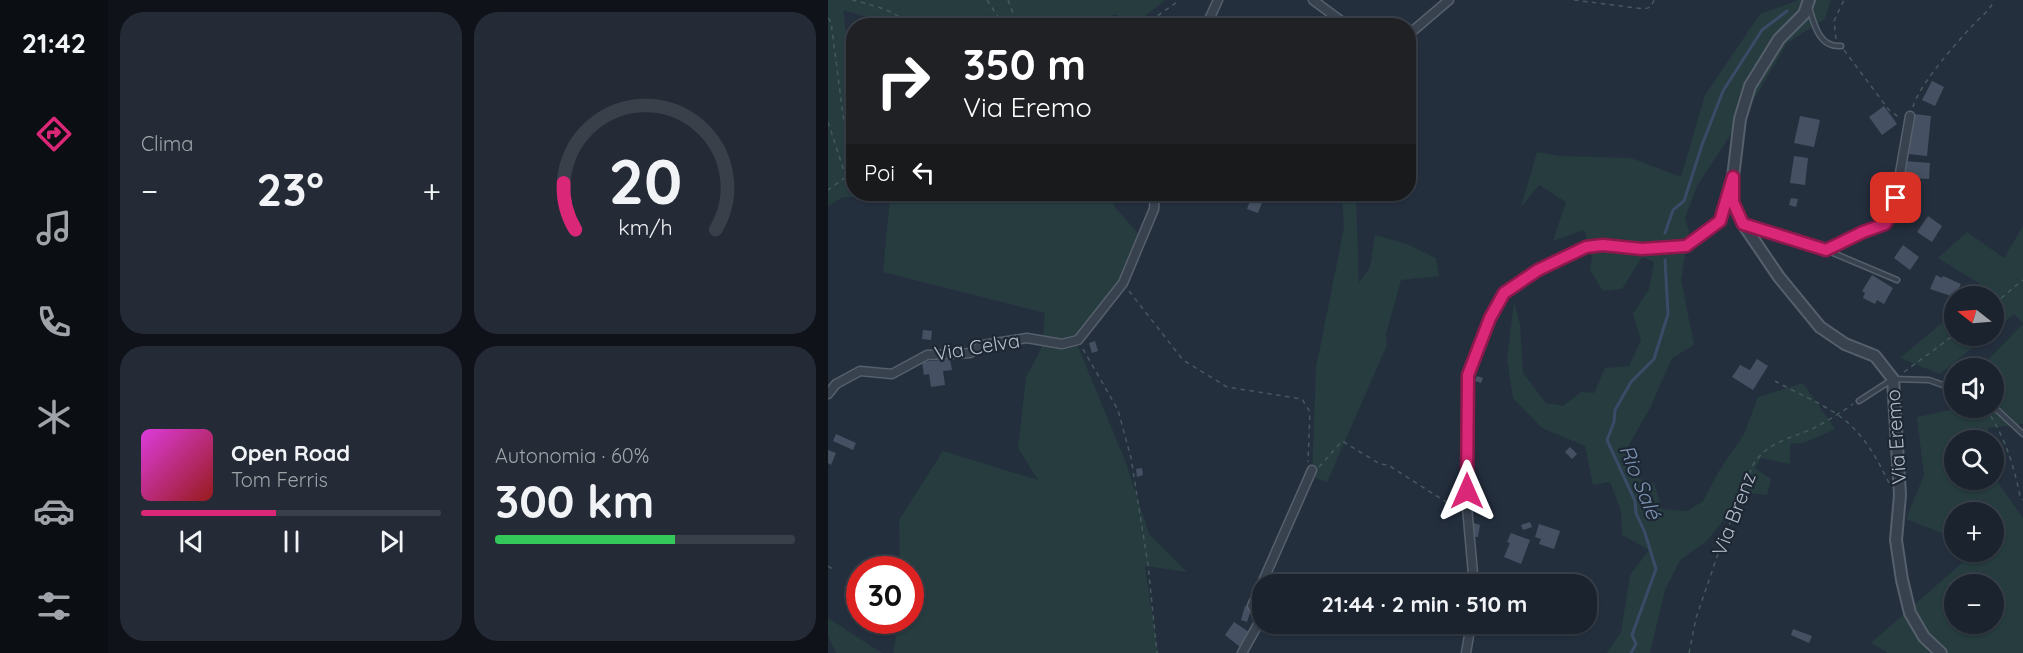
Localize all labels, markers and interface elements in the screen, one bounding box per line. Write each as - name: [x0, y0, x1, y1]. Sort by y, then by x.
- text: 21:42: [22, 26, 86, 60]
- text: 350 m: [963, 38, 1086, 91]
- icon: right: [864, 42, 942, 120]
- text: Via Eremo: [963, 90, 1092, 124]
- icon: directions: [33, 113, 75, 155]
- text: Clima: [141, 131, 193, 156]
- text: 20: [608, 142, 682, 220]
- icon: left: [907, 156, 940, 189]
- text: Poi: [864, 159, 895, 187]
- text: 23°: [257, 161, 324, 217]
- text: −: [141, 170, 158, 211]
- text: +: [422, 170, 441, 211]
- pin: [1870, 172, 1921, 223]
- icon: arrive: [1879, 181, 1912, 214]
- icon: music: [33, 207, 75, 249]
- text: km/h: [618, 214, 672, 240]
- north arrow: [1944, 286, 2004, 346]
- map controls: [1944, 286, 2004, 634]
- icon: phone: [33, 301, 75, 343]
- street label: Via Celva: [932, 327, 1021, 366]
- button: sound: [1944, 358, 2004, 418]
- street label: Via Eremo: [1880, 389, 1911, 485]
- icon: climate: [33, 396, 75, 438]
- button: search: [1944, 430, 2004, 490]
- text: Open Road: [231, 439, 350, 467]
- water label: Rio Salé: [1614, 441, 1668, 524]
- text: Autonomia · 60%: [495, 443, 649, 468]
- position arrow: [1435, 459, 1499, 523]
- text: Tom Ferris: [231, 467, 328, 492]
- street label: Via Brenz: [1706, 468, 1761, 559]
- text: 300 km: [495, 473, 654, 529]
- icon: car: [33, 490, 75, 532]
- button: +: [1944, 502, 2004, 562]
- icon: previous: [175, 525, 208, 558]
- icon: pause: [275, 525, 308, 558]
- icon: next: [375, 525, 408, 558]
- speed limit sign: 30: [846, 556, 924, 634]
- button: −: [1944, 574, 2004, 634]
- icon: filters: [33, 585, 75, 627]
- text: 21:44 · 2 min · 510 m: [1322, 590, 1527, 618]

